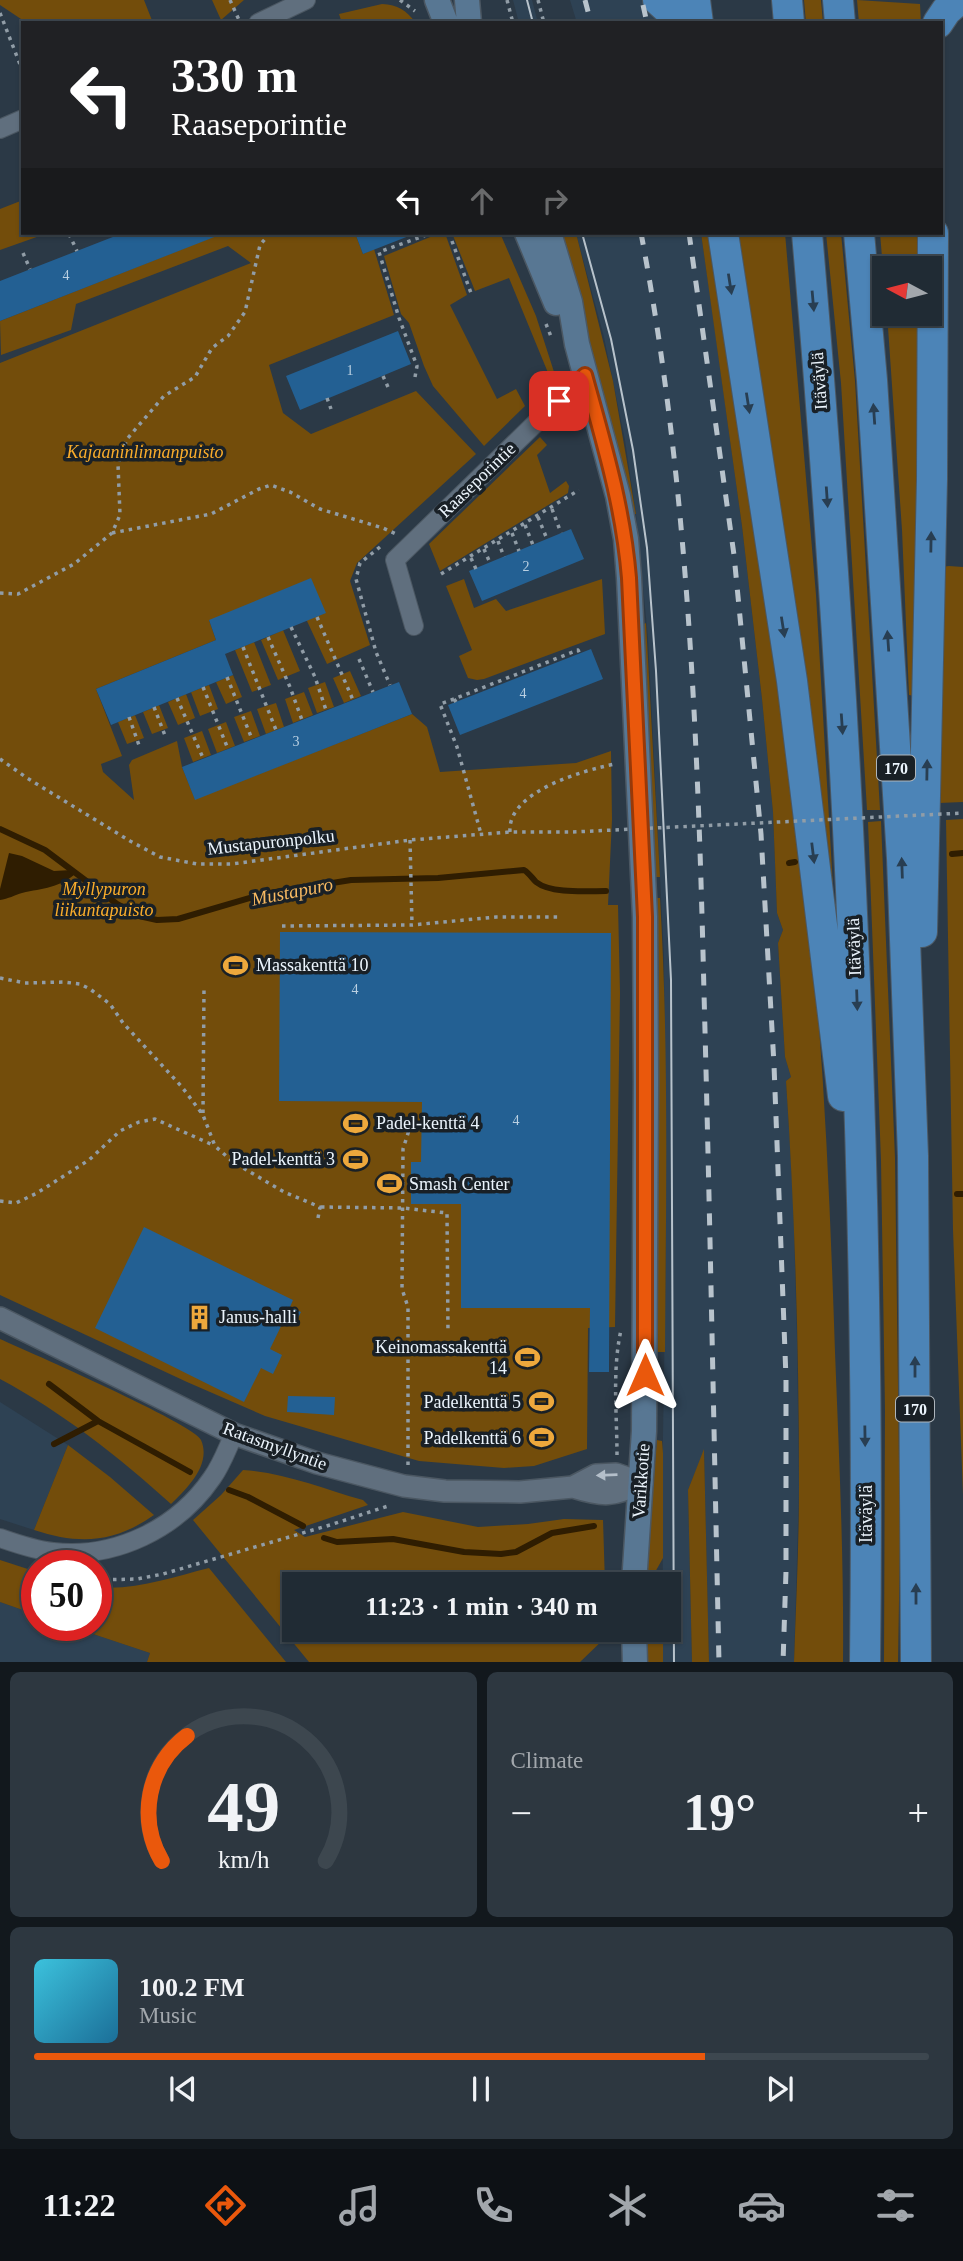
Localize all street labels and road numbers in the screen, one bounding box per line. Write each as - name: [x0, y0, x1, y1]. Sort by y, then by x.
- street label: Itäväylä: [807, 351, 831, 411]
- street label: Raaseporintie: [434, 438, 520, 522]
- road number: 170: [877, 755, 915, 780]
- street label: Mustapuronpolku: [206, 825, 336, 859]
- street label: Itäväylä: [843, 918, 865, 976]
- road number: 170: [896, 1396, 934, 1422]
- street label: Ratasmyllyntie: [220, 1418, 330, 1474]
- street label: Varikkotie: [628, 1443, 654, 1519]
- street label: Itäväylä: [856, 1485, 876, 1543]

